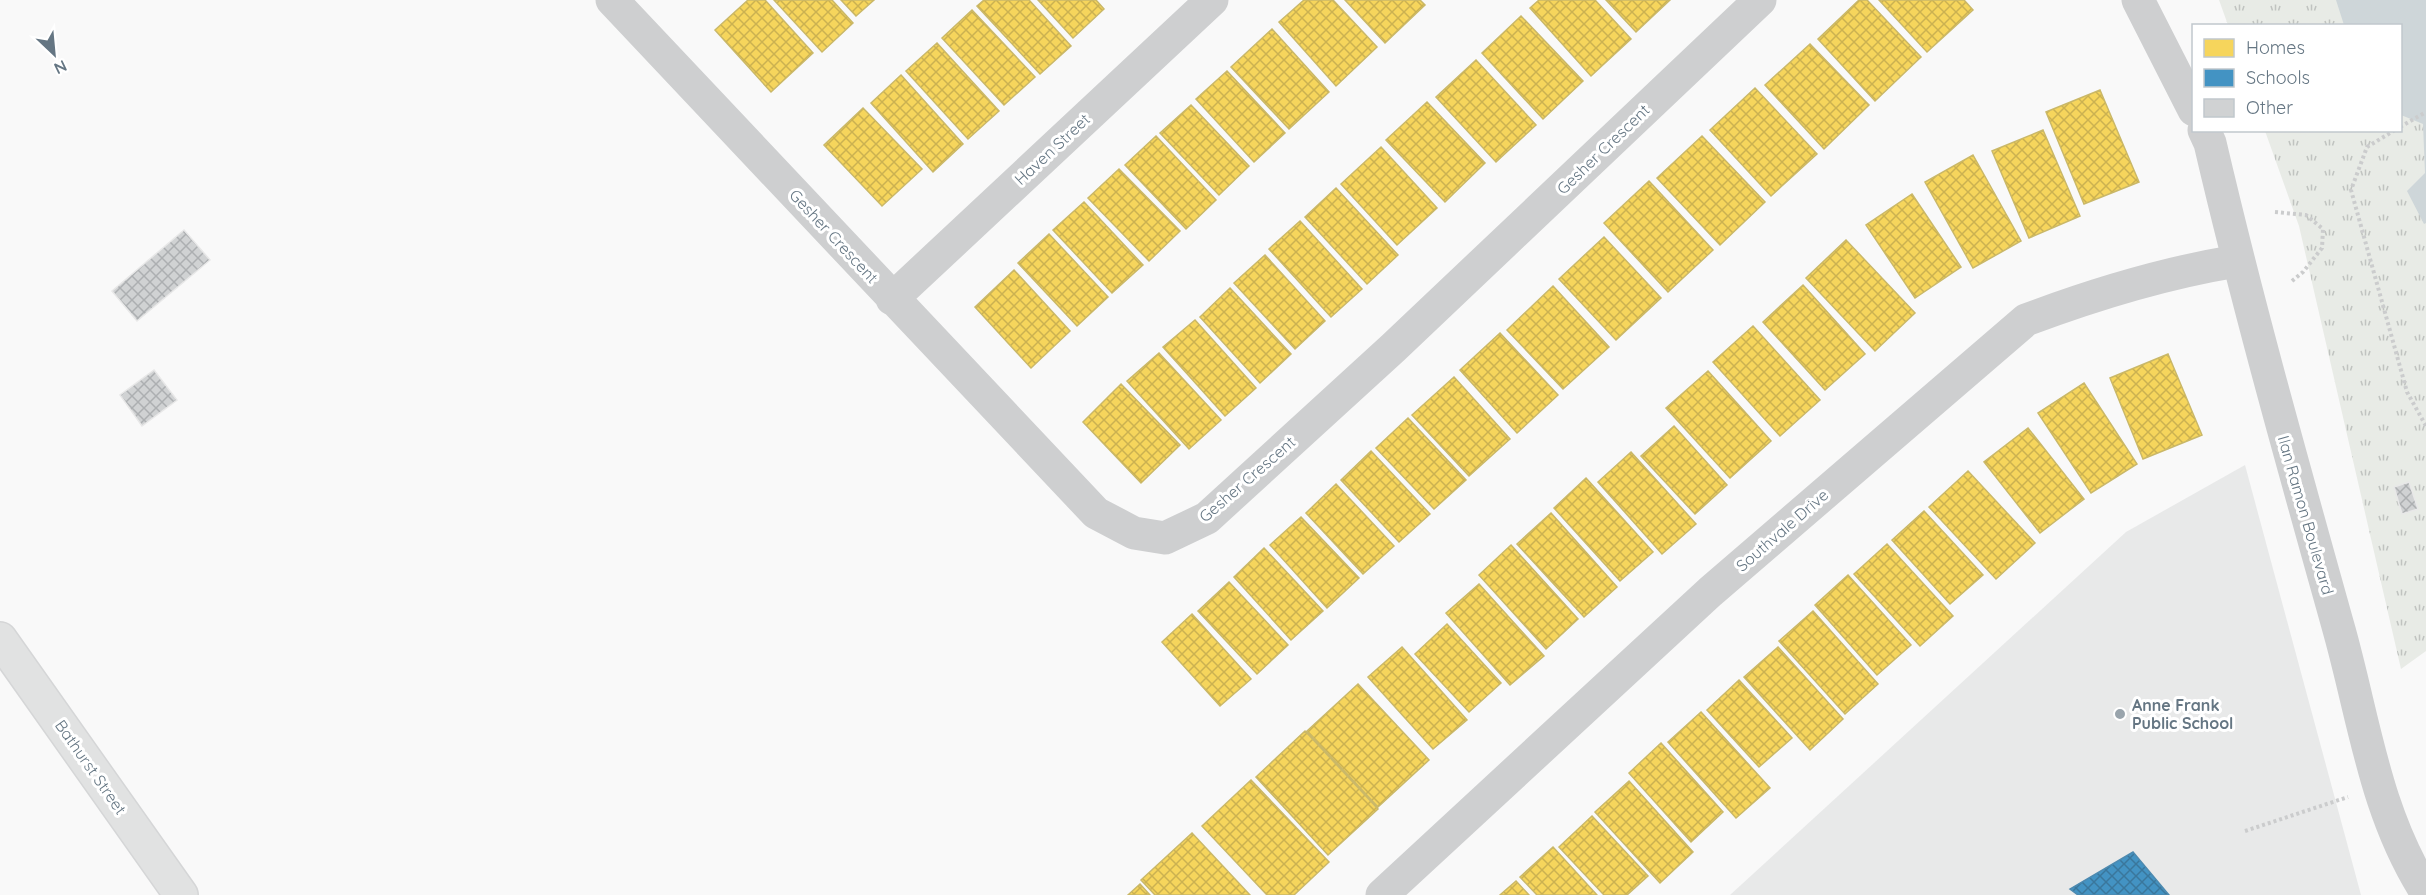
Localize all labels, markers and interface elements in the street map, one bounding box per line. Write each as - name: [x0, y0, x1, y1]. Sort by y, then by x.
- north arrow: [24, 24, 84, 84]
- legend: [2192, 24, 2402, 132]
- text: Homes: [2246, 36, 2305, 59]
- text: N: [51, 56, 70, 79]
- text: Schools: [2246, 66, 2310, 89]
- text: Other: [2246, 96, 2293, 119]
- street label: Gesher Crescent: [1552, 100, 1654, 198]
- street label: Haven Street: [1010, 109, 1094, 189]
- street label: Gesher Crescent: [785, 185, 883, 287]
- street label: Gesher Crescent: [1195, 432, 1299, 526]
- street label: Ilan Ramon Boulevard: [2274, 433, 2338, 597]
- street label: Southvale Drive: [1732, 484, 1832, 576]
- place label: Anne Frank Public School: [2132, 695, 2233, 733]
- marker: Anne Frank Public School: [2113, 707, 2127, 721]
- street label: Bathurst Street: [51, 716, 131, 818]

